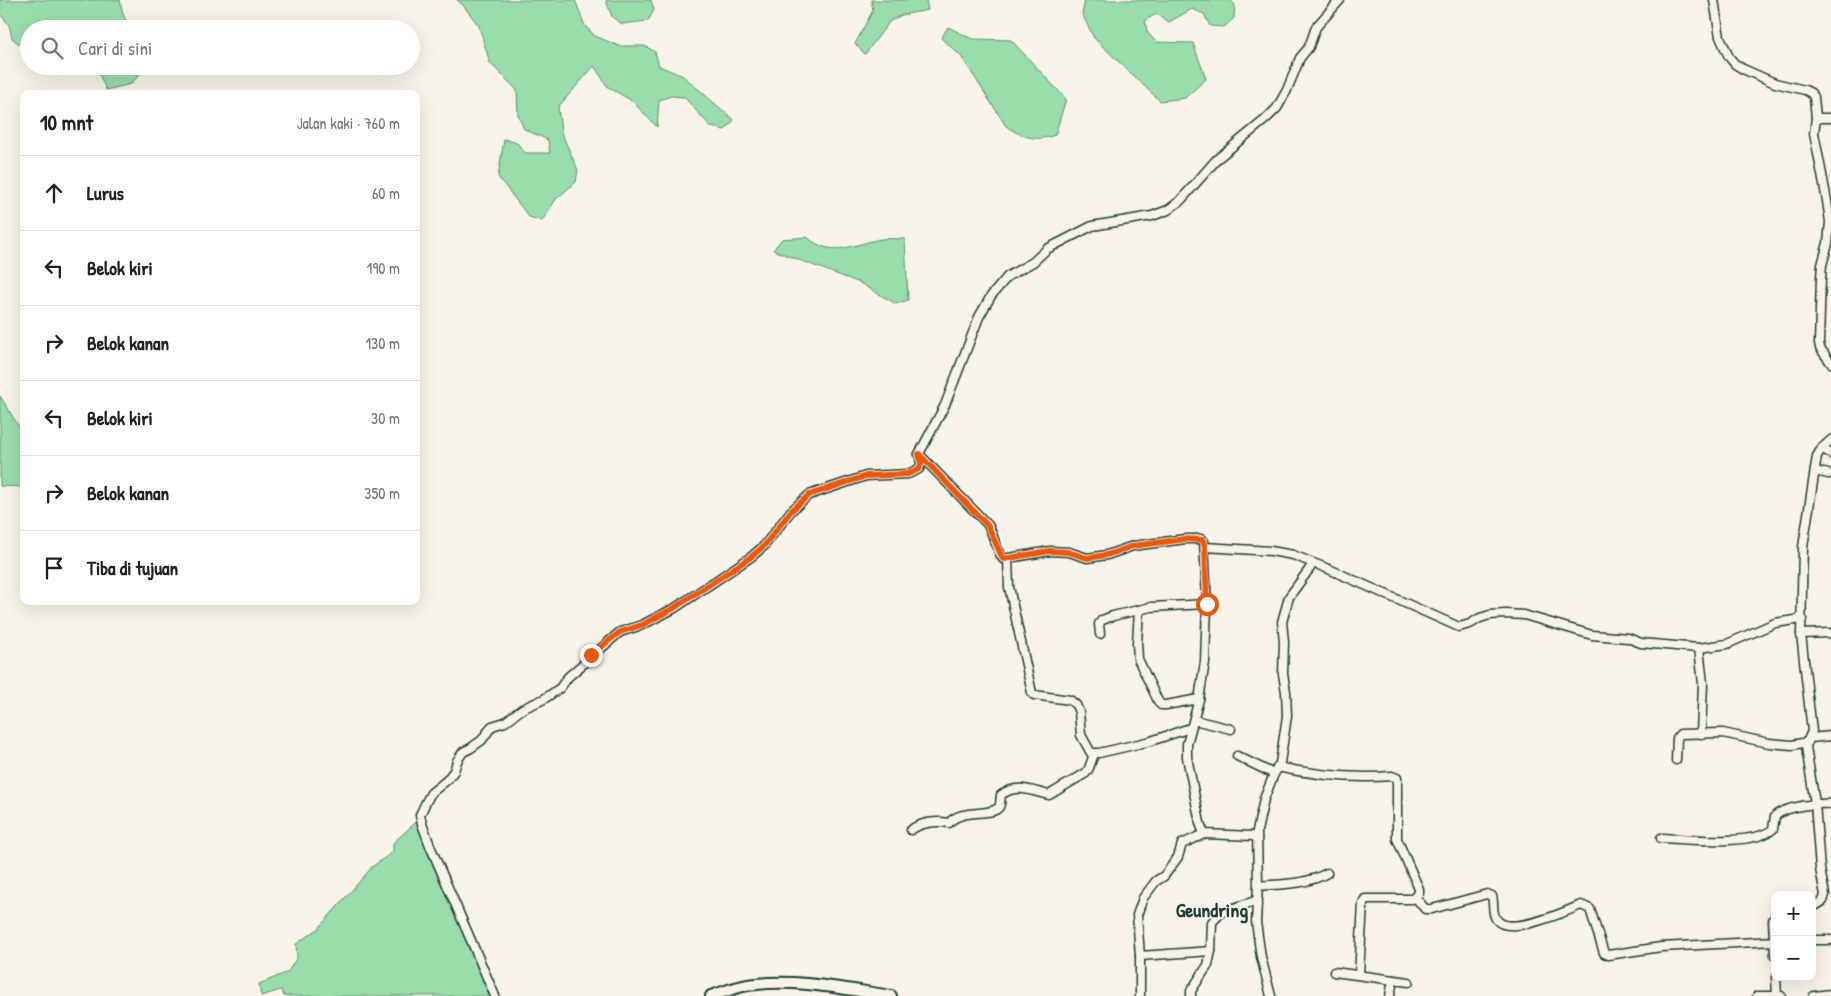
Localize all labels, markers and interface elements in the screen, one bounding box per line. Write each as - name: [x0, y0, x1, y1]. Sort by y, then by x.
- search box: [20, 20, 420, 75]
- icon: search: [38, 34, 66, 62]
- text: Cari di sini: [78, 35, 152, 61]
- text: 10 mnt: [40, 108, 93, 137]
- text: Jalan kaki · 760 m: [297, 112, 400, 134]
- icon: ahead: [40, 179, 68, 207]
- text: Lurus: [87, 180, 124, 206]
- text: 60 m: [372, 182, 400, 204]
- icon: left: [40, 254, 68, 282]
- text: Belok kiri: [87, 255, 153, 281]
- text: 190 m: [367, 257, 400, 279]
- icon: right: [40, 329, 68, 357]
- text: Belok kanan: [87, 330, 169, 356]
- text: 130 m: [365, 332, 400, 354]
- icon: left: [40, 404, 68, 432]
- text: Belok kiri: [87, 405, 153, 431]
- text: 30 m: [371, 407, 400, 429]
- icon: right: [40, 479, 68, 507]
- text: Belok kanan: [87, 480, 169, 506]
- text: 350 m: [364, 482, 400, 504]
- icon: arrive: [40, 554, 68, 582]
- text: Tiba di tujuan: [87, 555, 178, 581]
- route start: [1196, 593, 1219, 616]
- route end: [580, 644, 603, 667]
- map controls: [1771, 891, 1816, 981]
- button: +: [1771, 891, 1816, 936]
- district label: Geundring: [1176, 896, 1248, 924]
- button: −: [1771, 936, 1816, 981]

